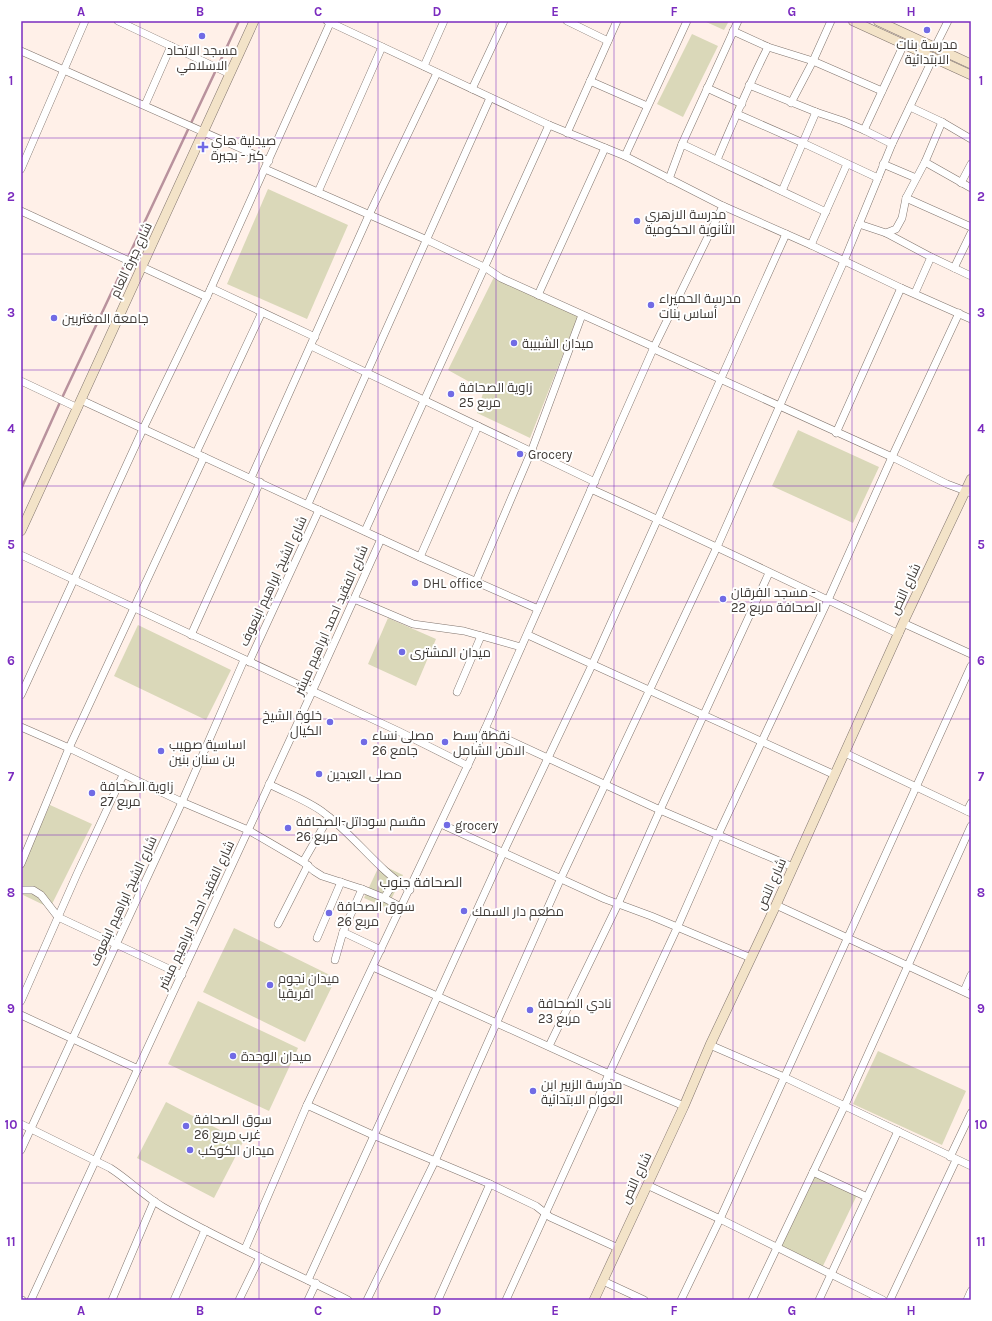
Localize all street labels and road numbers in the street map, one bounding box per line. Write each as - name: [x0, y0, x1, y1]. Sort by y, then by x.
- street label: شارع جبرة العام: [107, 220, 157, 301]
- street label: شارع الشيخ ابراهيم ابنعوف: [236, 514, 312, 649]
- street label: شارع الفقيد احمد ابراهيم مبشر: [291, 543, 373, 699]
- street label: شارع النص: [887, 561, 924, 618]
- street label: شارع الشيخ ابراهيم ابنعوف: [86, 834, 162, 969]
- street label: شارع الفقيد احمد ابراهيم مبشر: [154, 838, 239, 994]
- street label: شارع النص: [753, 856, 790, 913]
- street label: شارع النص: [618, 1150, 655, 1207]

